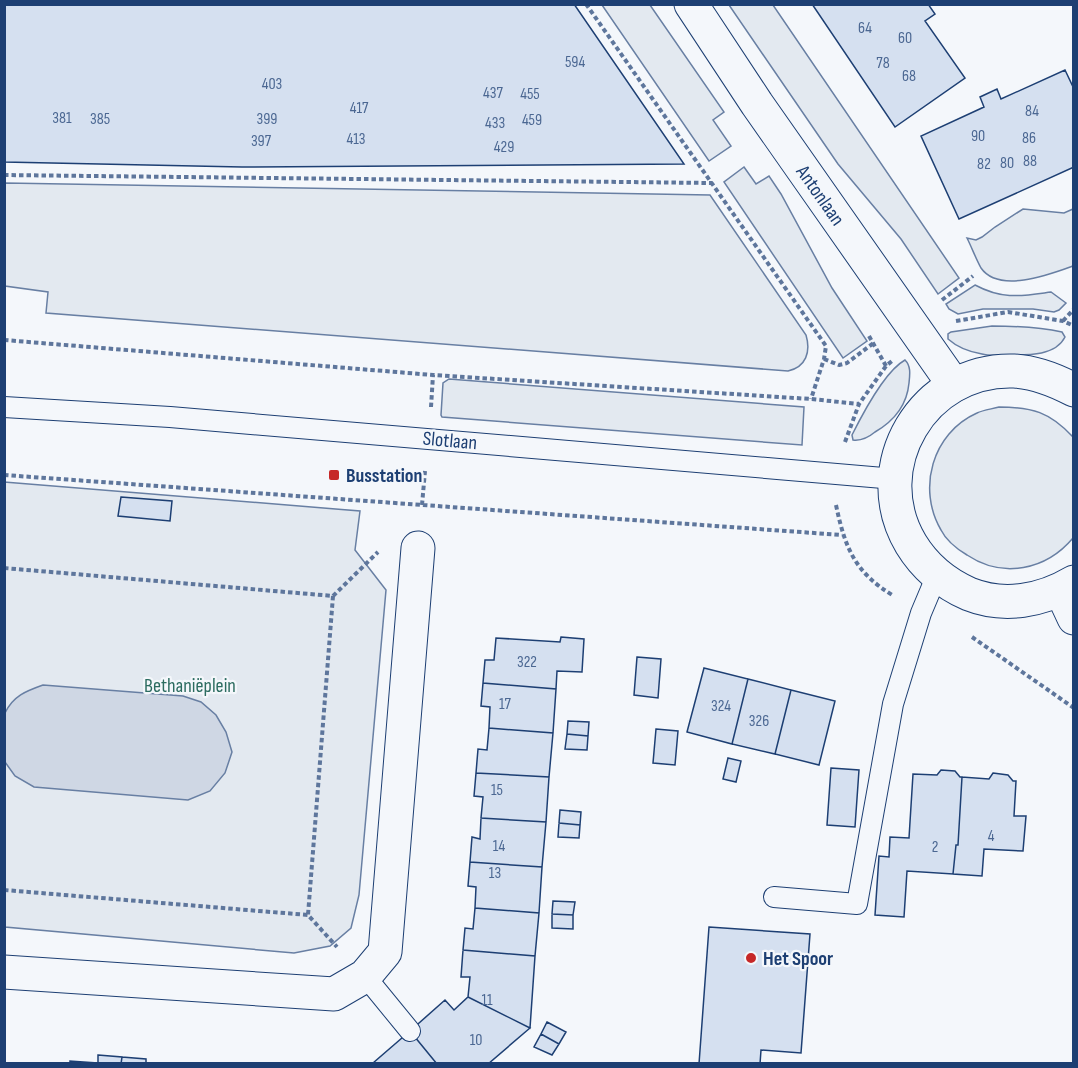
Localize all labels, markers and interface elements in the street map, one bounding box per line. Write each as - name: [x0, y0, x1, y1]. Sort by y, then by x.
- house number: 64: [858, 19, 872, 38]
- house number: 60: [898, 29, 912, 48]
- house number: 594: [565, 53, 585, 72]
- house number: 78: [876, 54, 890, 73]
- house number: 68: [902, 67, 916, 86]
- house number: 403: [262, 75, 282, 94]
- house number: 437: [483, 84, 504, 103]
- house number: 455: [520, 85, 540, 104]
- house number: 417: [350, 99, 369, 118]
- house number: 84: [1025, 102, 1039, 121]
- house number: 381: [52, 109, 72, 128]
- house number: 385: [90, 110, 110, 129]
- house number: 399: [257, 110, 277, 129]
- house number: 459: [522, 111, 542, 130]
- house number: 433: [485, 114, 505, 133]
- house number: 90: [971, 127, 985, 146]
- house number: 86: [1022, 129, 1036, 148]
- house number: 413: [346, 130, 366, 149]
- house number: 397: [251, 132, 272, 151]
- house number: 429: [494, 138, 514, 157]
- house number: 88: [1023, 152, 1037, 171]
- house number: 80: [1000, 154, 1014, 173]
- house number: 82: [977, 155, 991, 174]
- street label: Antonlaan: [790, 160, 849, 230]
- street label: Slotlaan: [422, 427, 478, 455]
- place label: Busstation: [346, 464, 422, 488]
- marker: Busstation: [327, 468, 341, 482]
- house number: 322: [517, 653, 537, 672]
- park label: Bethaniëplein: [144, 674, 236, 698]
- house number: 17: [499, 695, 512, 714]
- house number: 324: [711, 697, 731, 716]
- house number: 326: [749, 712, 769, 731]
- house number: 15: [491, 781, 503, 800]
- house number: 4: [988, 827, 995, 846]
- house number: 14: [493, 837, 505, 856]
- house number: 2: [932, 838, 938, 857]
- house number: 13: [489, 864, 501, 883]
- place label: Het Spoor: [763, 947, 833, 971]
- marker: Het Spoor: [744, 951, 758, 965]
- house number: 11: [481, 991, 493, 1010]
- house number: 10: [470, 1031, 482, 1050]

